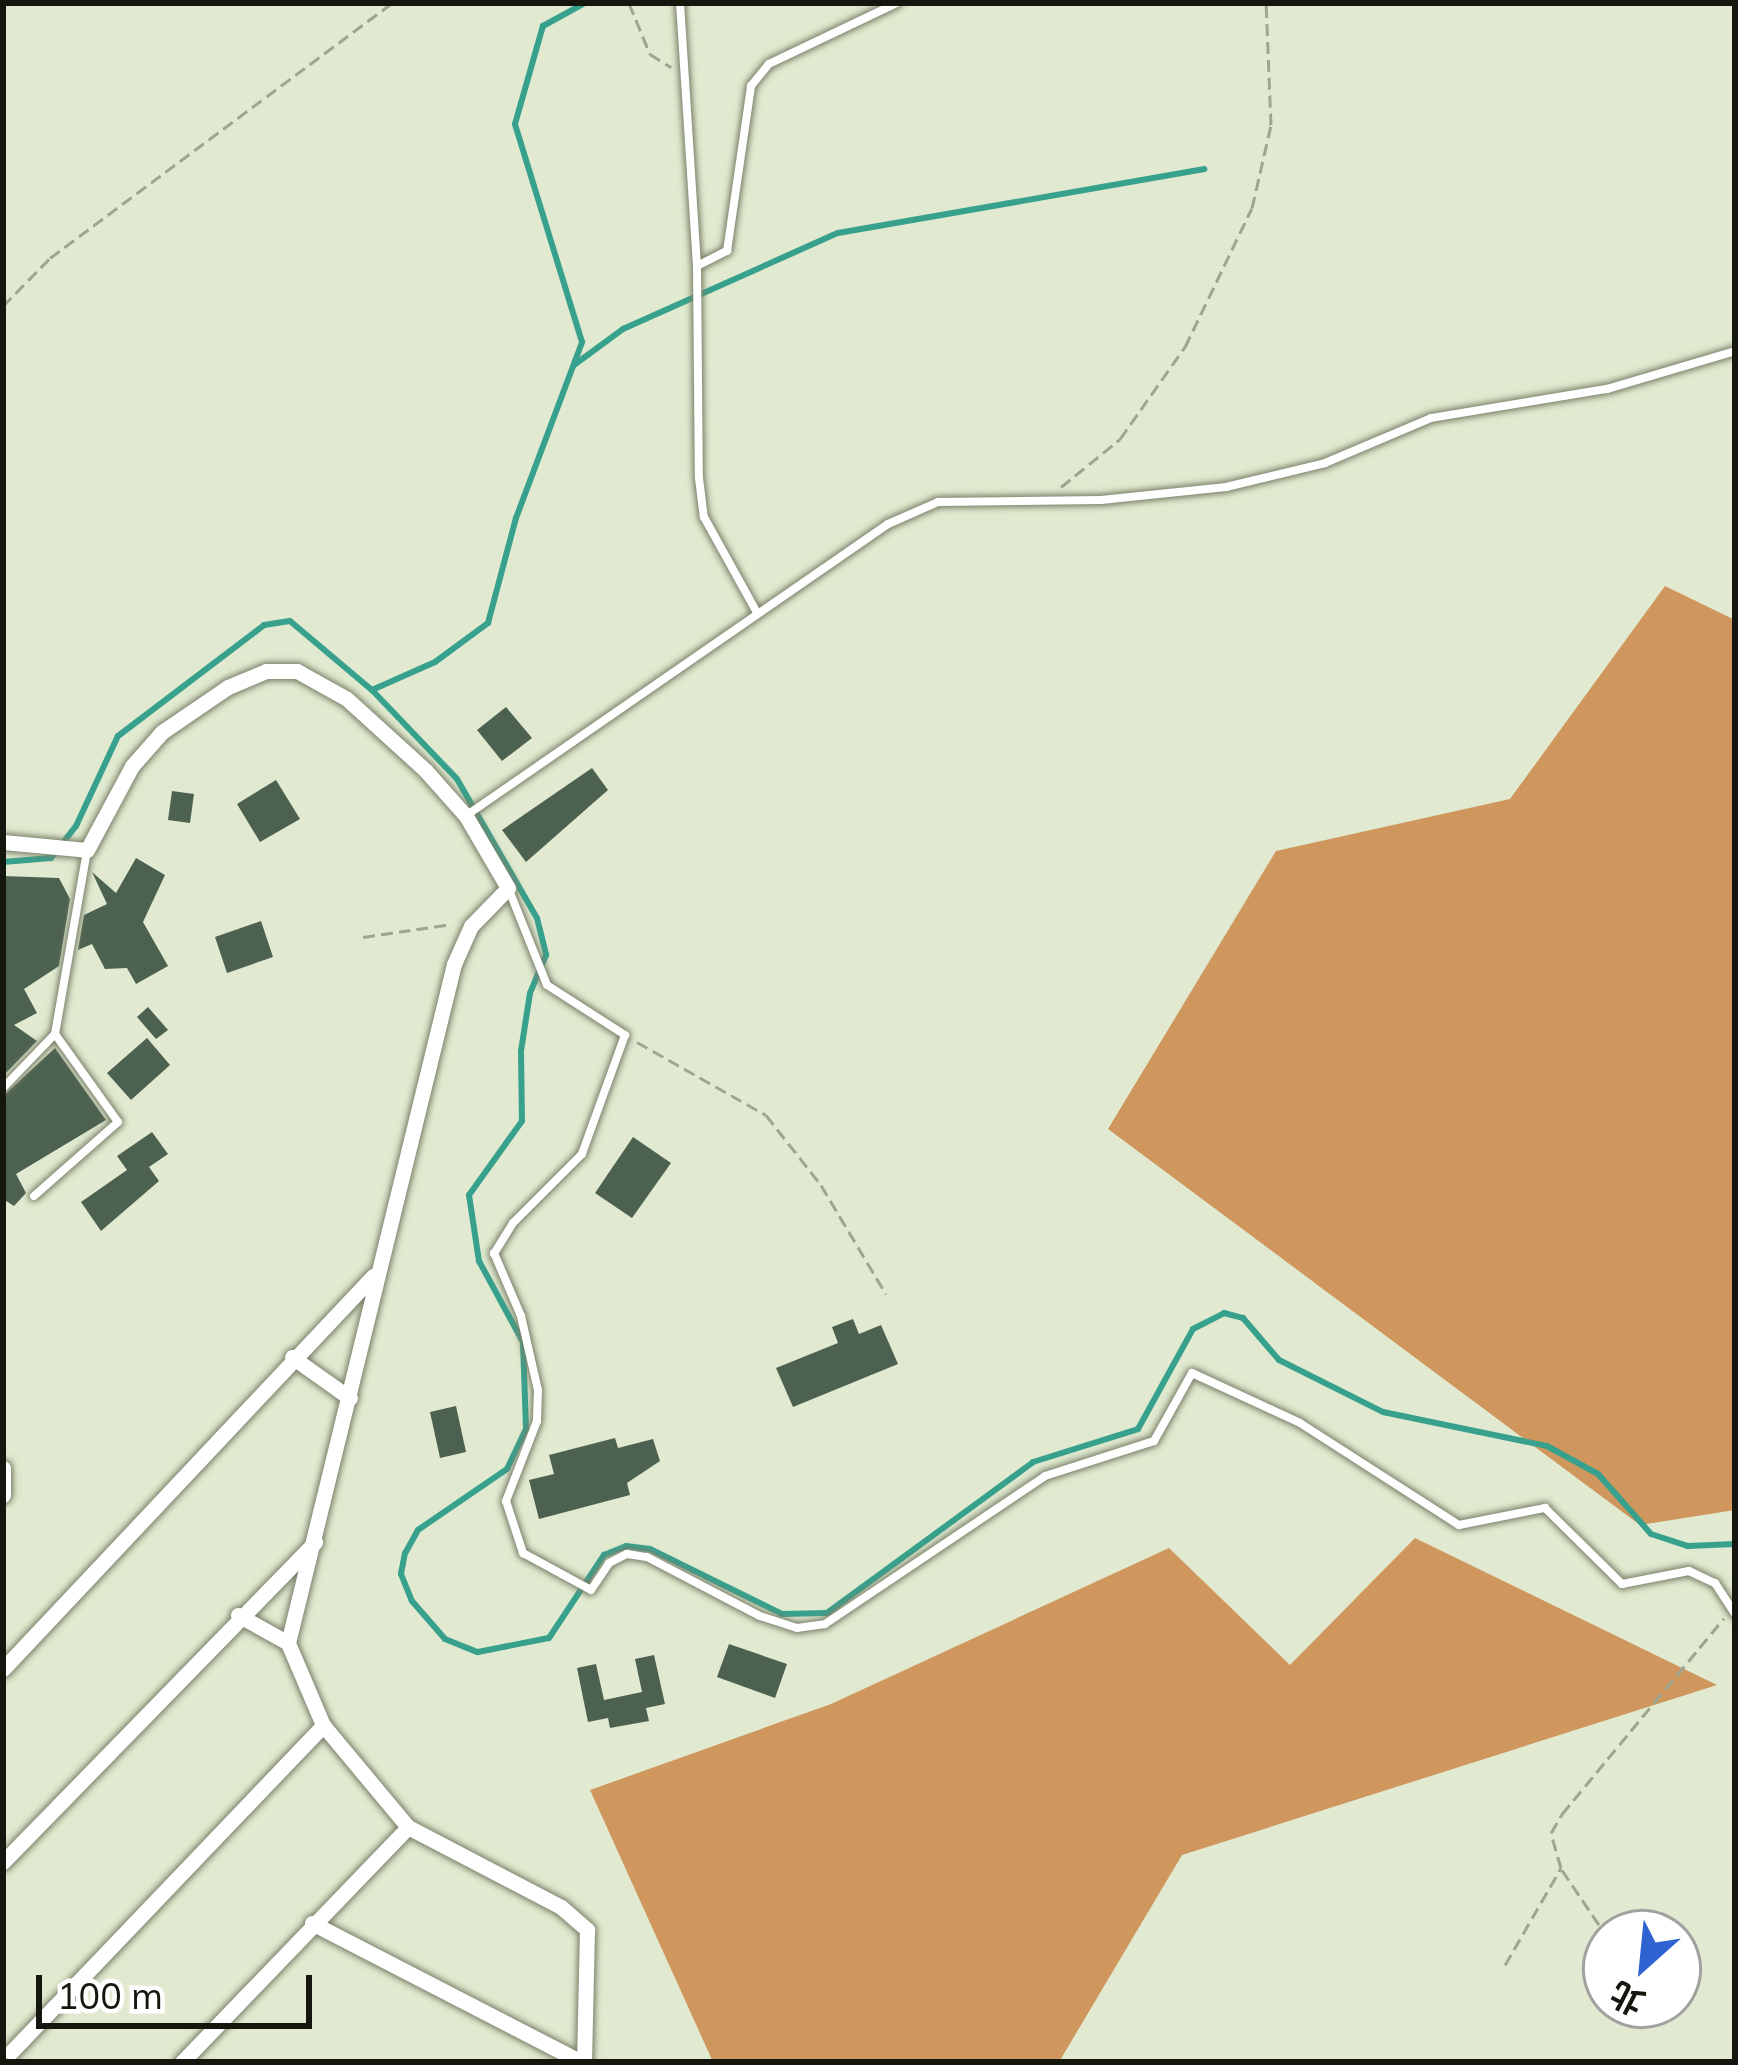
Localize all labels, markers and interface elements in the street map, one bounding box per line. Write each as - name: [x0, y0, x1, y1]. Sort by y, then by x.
- north arrow: [1582, 1909, 1702, 2029]
- scale bar: [42, 1951, 318, 2025]
- text: 100 m: [57, 1973, 163, 2018]
- text: 北: [1603, 1973, 1651, 2025]

